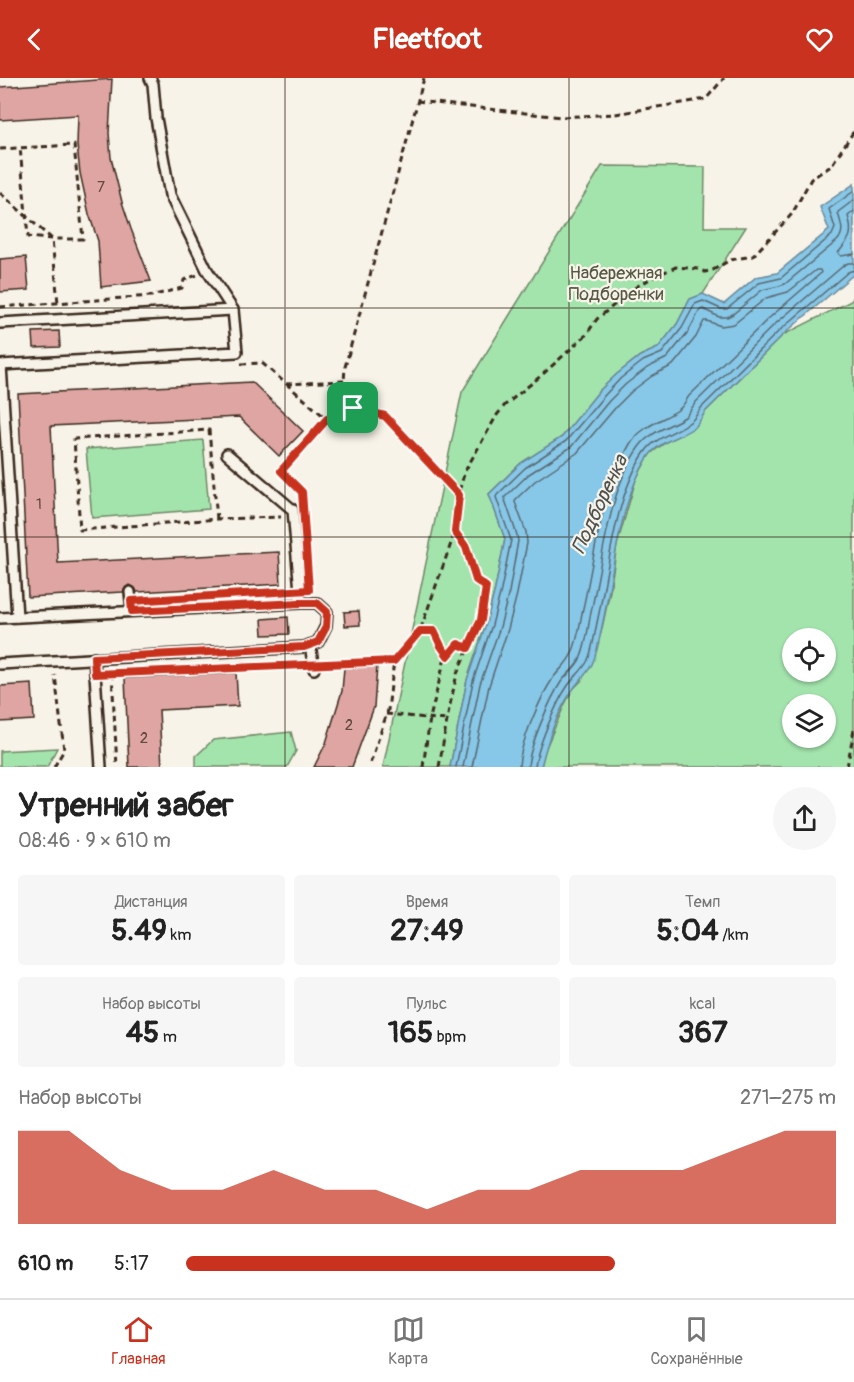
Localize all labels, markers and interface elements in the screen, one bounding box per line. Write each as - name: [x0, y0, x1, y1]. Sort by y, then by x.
- icon: back: [18, 23, 51, 56]
- text: Fleetfoot: [372, 23, 482, 56]
- icon: heart: [803, 23, 836, 56]
- house number: 7: [97, 178, 105, 197]
- park label: Набережная Подборенки: [569, 262, 663, 306]
- pin: [327, 382, 378, 433]
- icon: arrive: [336, 391, 369, 424]
- water label: Подборенка: [566, 449, 634, 557]
- house number: 1: [36, 495, 42, 514]
- map controls: [782, 628, 836, 748]
- button: locate: [782, 628, 836, 682]
- button: layers: [782, 694, 836, 748]
- house number: 2: [345, 716, 353, 735]
- house number: 2: [140, 729, 148, 748]
- text: Утренний забег: [18, 785, 234, 826]
- button: share: [773, 787, 836, 850]
- text: 08:46 · 9 × 610 m: [18, 828, 171, 853]
- text: Дистанция: [115, 892, 188, 912]
- text: Время: [406, 892, 448, 912]
- text: Темп: [685, 892, 720, 912]
- text: 5.49: [111, 912, 167, 949]
- text: 27:49: [390, 912, 464, 949]
- text: 5:04: [657, 912, 719, 949]
- text: km: [167, 925, 191, 945]
- text: /km: [719, 925, 749, 945]
- text: Набор высоты: [102, 994, 201, 1014]
- text: Пульс: [407, 994, 447, 1014]
- text: kcal: [690, 994, 716, 1014]
- text: 45: [126, 1014, 159, 1051]
- text: 165: [388, 1014, 433, 1051]
- text: 367: [678, 1014, 728, 1051]
- text: m: [159, 1027, 177, 1047]
- text: bpm: [433, 1027, 466, 1047]
- text: Набор высоты: [18, 1085, 142, 1110]
- text: 271–275 m: [740, 1085, 836, 1110]
- text: 610 m: [18, 1251, 73, 1276]
- text: 5:17: [114, 1251, 149, 1276]
- tab: Главная: [111, 1313, 166, 1369]
- tab: Карта: [388, 1313, 428, 1369]
- tab: Сохранённые: [650, 1313, 743, 1369]

